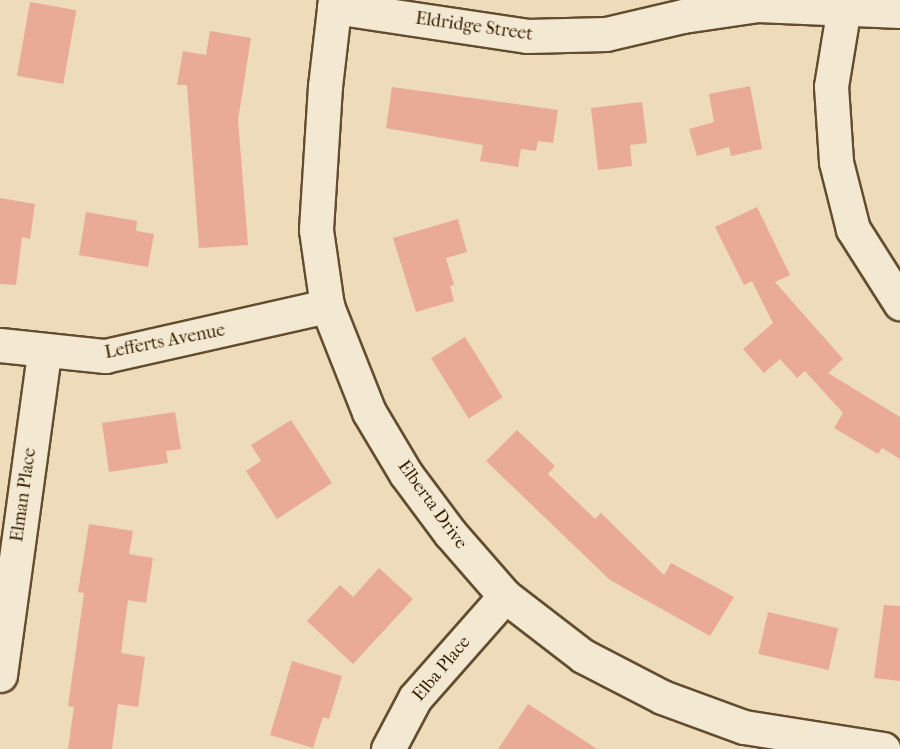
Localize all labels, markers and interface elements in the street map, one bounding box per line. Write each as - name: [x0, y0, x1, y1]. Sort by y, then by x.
- street label: Eldridge Street: [414, 8, 534, 46]
- street label: Lefferts Avenue: [103, 320, 227, 364]
- street label: Elman Place: [7, 447, 41, 543]
- street label: Elberta Drive: [393, 456, 471, 554]
- street label: Elba Place: [409, 632, 475, 706]

